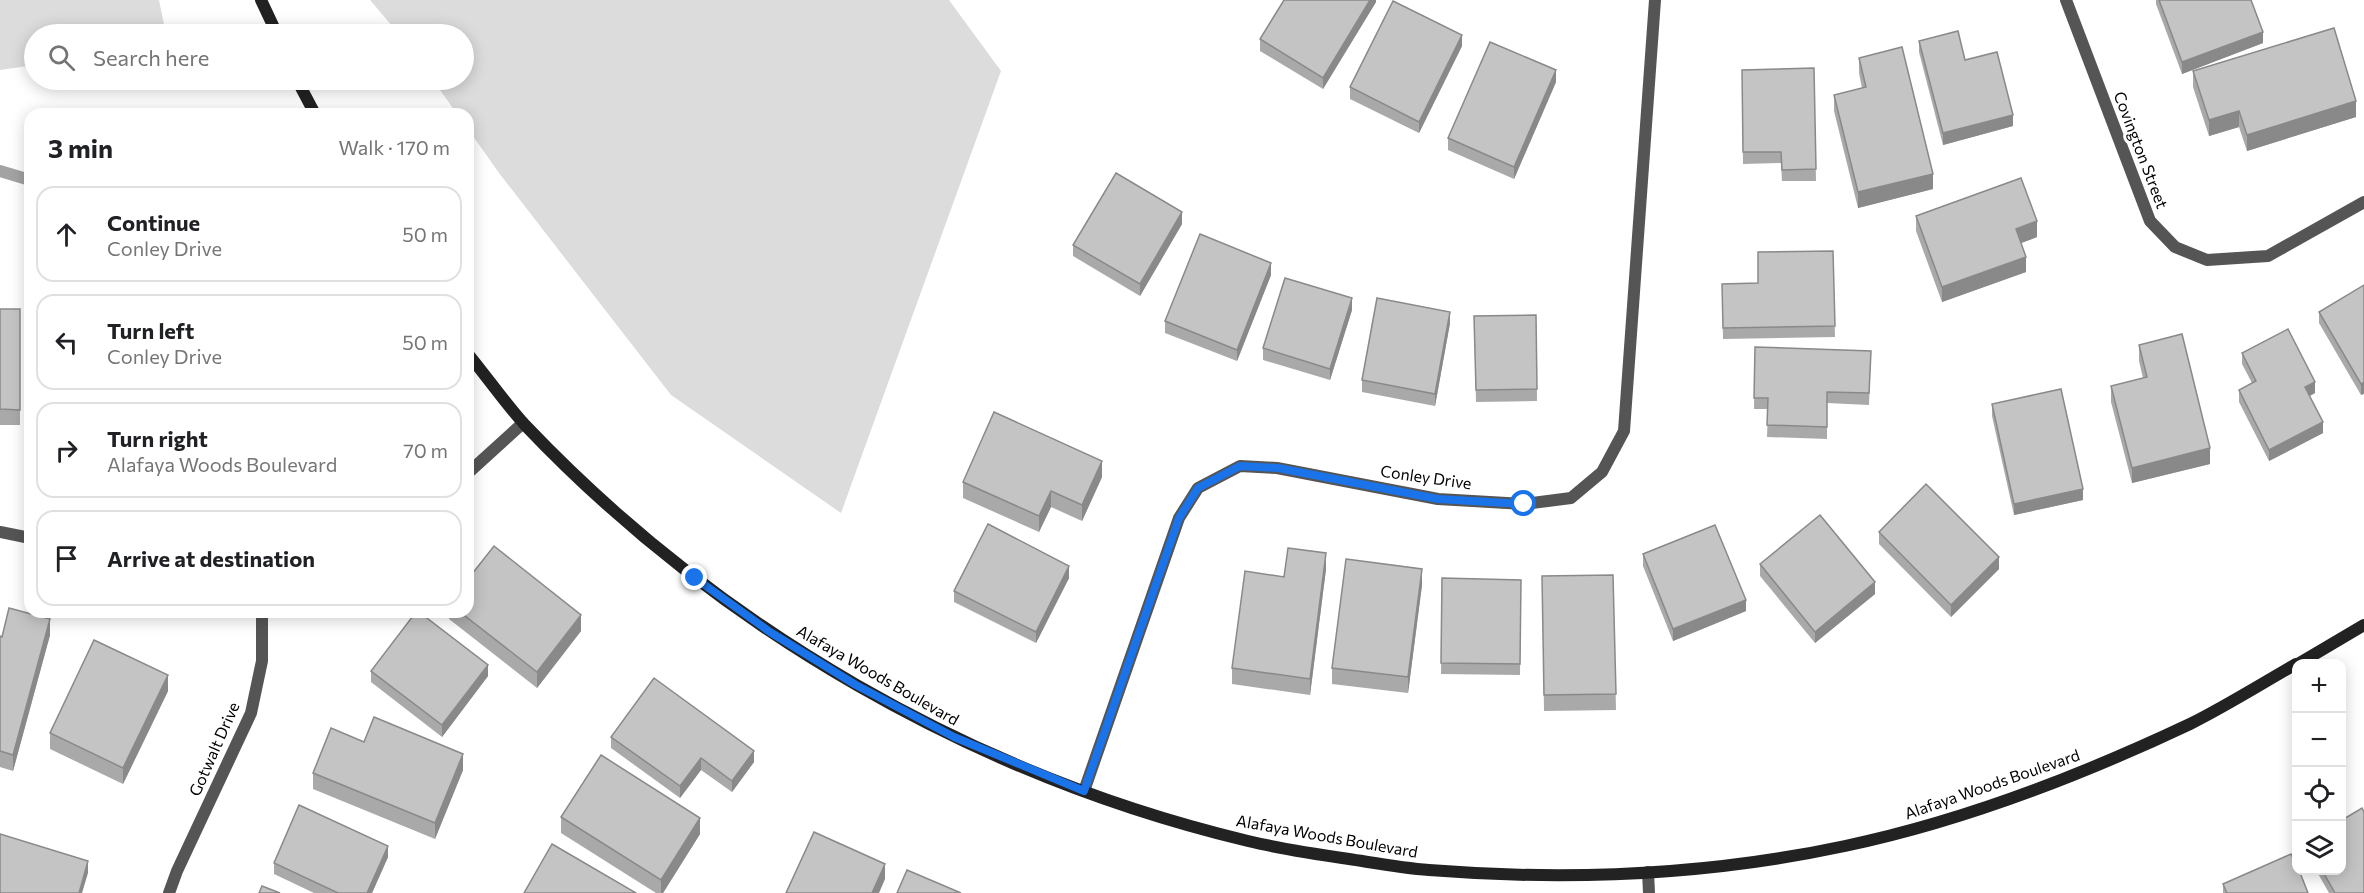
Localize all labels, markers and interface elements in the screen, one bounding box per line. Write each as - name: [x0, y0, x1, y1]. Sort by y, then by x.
- search box: [24, 24, 474, 90]
- icon: search: [45, 41, 78, 74]
- text: Search here: [93, 44, 209, 71]
- street label: Covington Street: [2110, 89, 2173, 211]
- text: 3 min: [48, 132, 113, 163]
- text: Walk · 170 m: [339, 135, 450, 159]
- text: Continue: [107, 209, 200, 236]
- icon: ahead: [50, 218, 83, 251]
- text: 50 m: [402, 222, 448, 246]
- text: Conley Drive: [107, 236, 222, 260]
- text: Turn left: [107, 317, 194, 344]
- icon: left: [50, 326, 83, 359]
- text: 50 m: [402, 330, 448, 354]
- text: Conley Drive: [107, 344, 222, 368]
- text: Turn right: [107, 425, 208, 452]
- icon: right: [50, 434, 83, 467]
- text: 70 m: [403, 438, 448, 462]
- text: Alafaya Woods Boulevard: [107, 452, 337, 476]
- street label: Conley Drive: [1379, 461, 1473, 492]
- route start: [1510, 490, 1536, 516]
- icon: arrive: [50, 542, 83, 575]
- text: Arrive at destination: [107, 545, 315, 572]
- route end: [681, 564, 707, 590]
- street label: Alafaya Woods Boulevard: [794, 620, 963, 729]
- map controls: [2292, 659, 2346, 875]
- button: +: [2292, 659, 2346, 713]
- street label: Gotwalt Drive: [184, 699, 243, 799]
- button: −: [2292, 713, 2346, 767]
- street label: Alafaya Woods Boulevard: [1902, 745, 2082, 822]
- button: locate: [2292, 767, 2346, 821]
- street label: Alafaya Woods Boulevard: [1235, 810, 1419, 861]
- button: layers: [2292, 821, 2346, 875]

